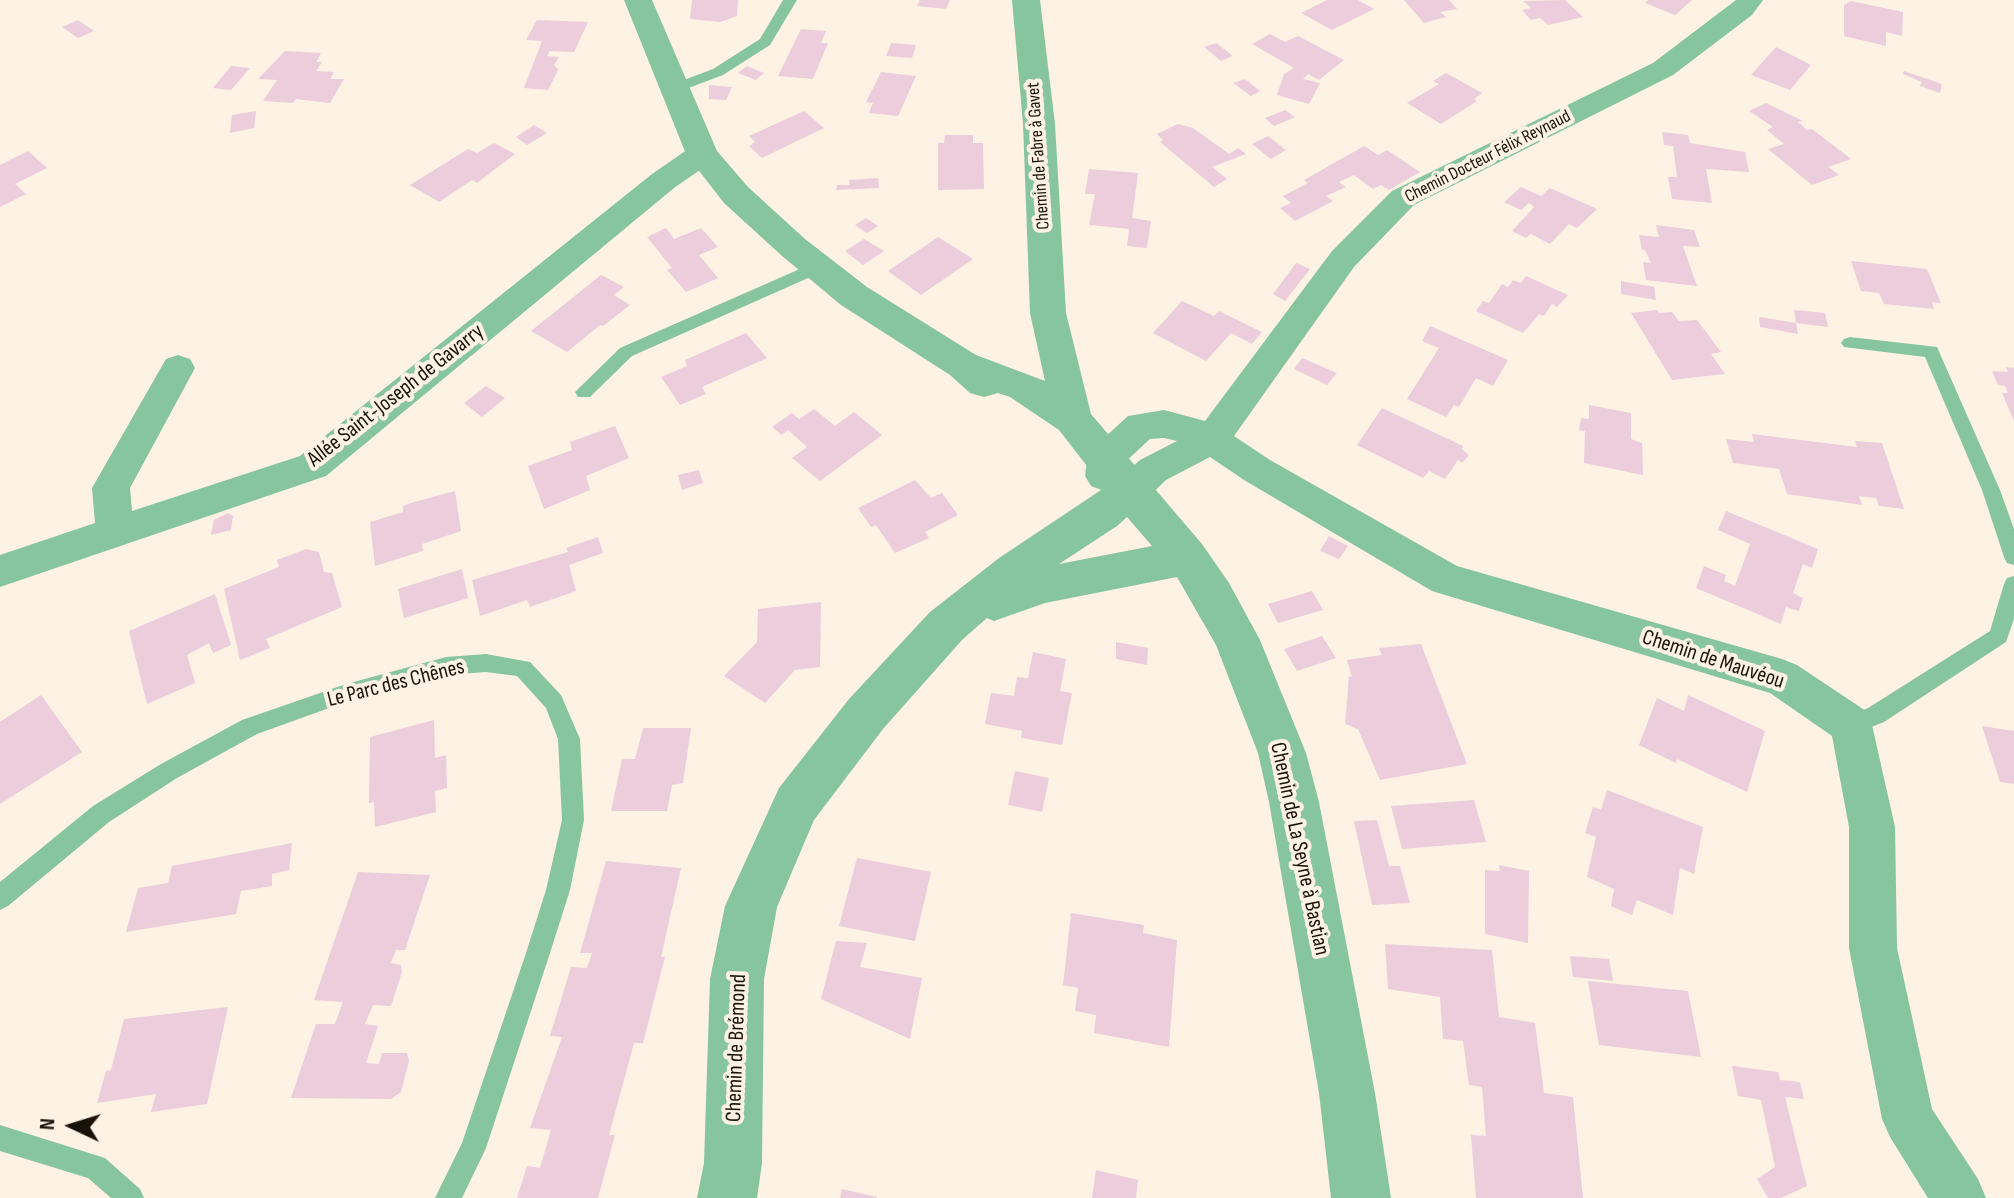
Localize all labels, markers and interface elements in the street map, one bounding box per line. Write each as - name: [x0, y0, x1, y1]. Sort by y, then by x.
- street label: Chemin de Fabre à Gavet: [1023, 82, 1055, 230]
- street label: Chemin Docteur Félix Reynaud: [1402, 106, 1574, 208]
- street label: Allée Saint-Joseph de Gavarry: [302, 319, 490, 473]
- street label: Chemin de Mauvéou: [1639, 625, 1787, 695]
- street label: Le Parc des Chênes: [325, 654, 467, 714]
- street label: Chemin de La Seyne à Bastian: [1264, 740, 1334, 958]
- street label: Chemin de Brémond: [721, 974, 753, 1122]
- north arrow: [32, 1086, 112, 1166]
- text: N: [34, 1117, 61, 1131]

